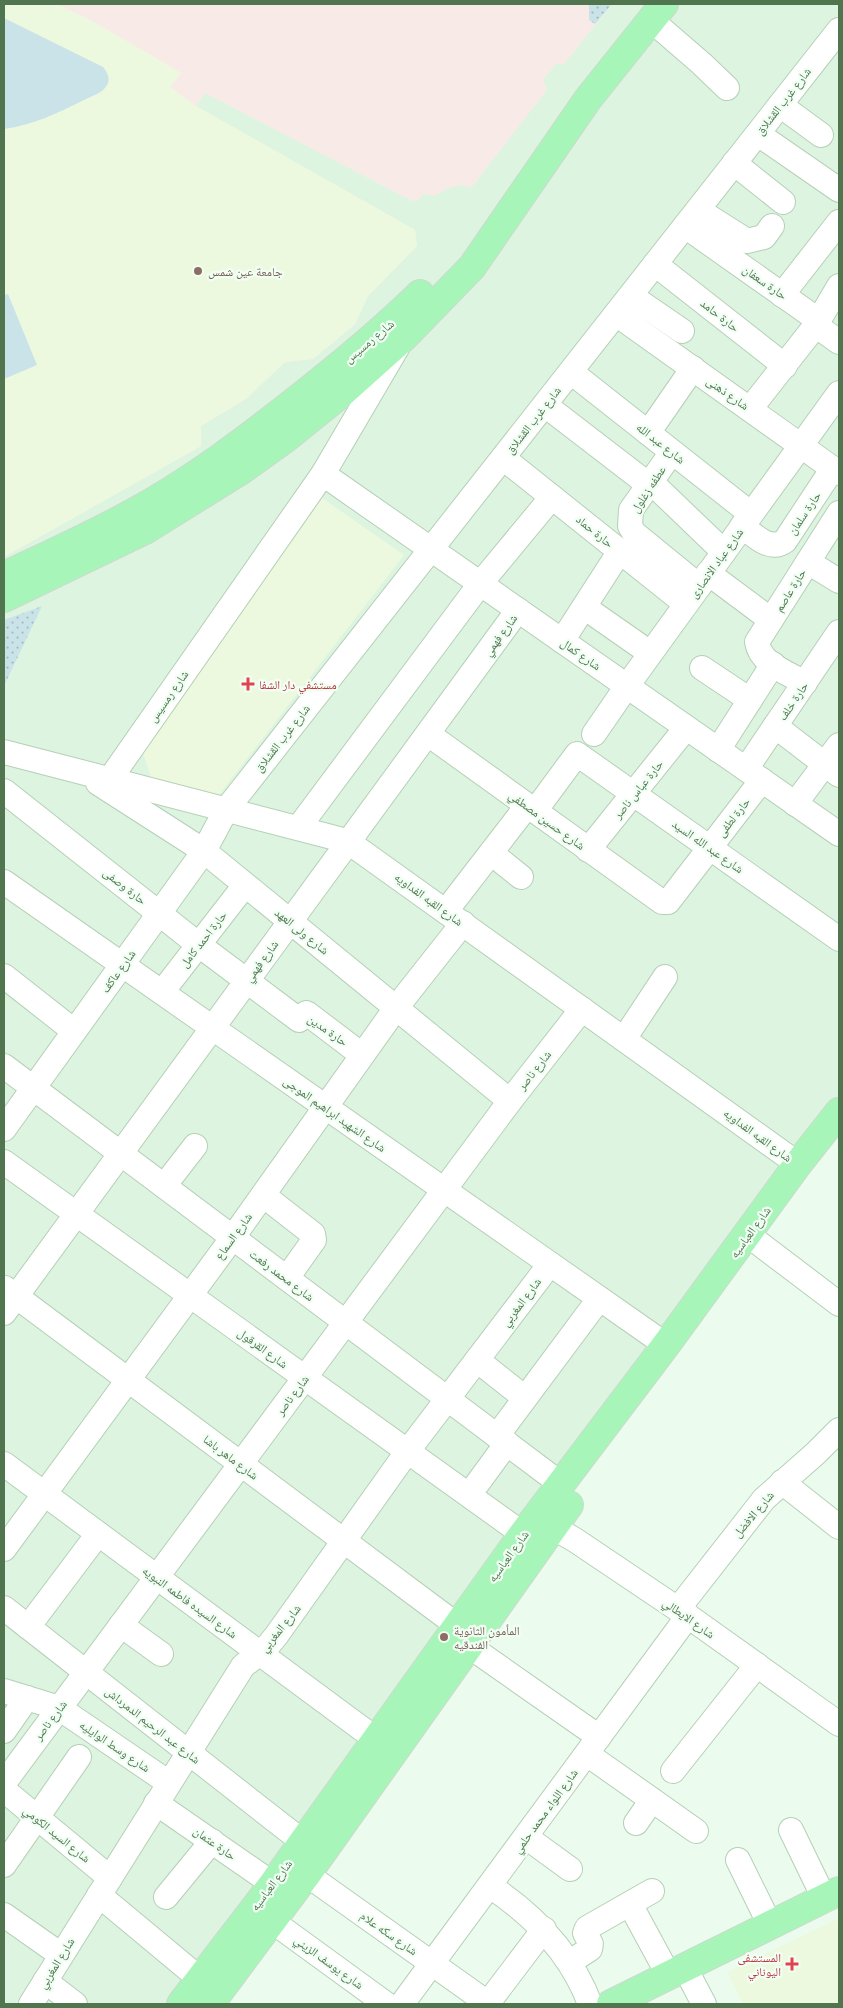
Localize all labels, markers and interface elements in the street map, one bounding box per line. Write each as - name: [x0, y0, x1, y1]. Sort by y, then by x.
- street label: شارع غرب القشلاق: [752, 64, 815, 138]
- street label: حارة سعفان: [740, 261, 790, 303]
- place label: جامعة عين شمس: [208, 264, 283, 279]
- marker: جامعة عين شمس: [192, 265, 204, 277]
- street label: حارة حامد: [698, 295, 743, 335]
- street label: شارع رمسيس: [341, 316, 398, 367]
- street label: شارع ذهنى: [703, 373, 752, 414]
- street label: شارع غرب القشلاق: [502, 383, 565, 457]
- street label: شارع عبد الله: [633, 419, 688, 467]
- street label: عطفه زغلول: [627, 463, 669, 515]
- street label: حارة سلمان: [784, 488, 824, 537]
- street label: حارة حماد: [573, 511, 617, 551]
- street label: شارع عباد الانصارى: [686, 525, 747, 602]
- street label: حارة عاصم: [771, 565, 810, 615]
- street label: شارع فهمي: [480, 611, 523, 661]
- street label: شارع كمال: [557, 635, 604, 674]
- street label: شارع رمسيس: [145, 667, 192, 726]
- marker: مستشفي دار الشفا: [241, 677, 255, 691]
- place label: مستشفي دار الشفا: [259, 677, 337, 695]
- street label: حارة خلف: [775, 679, 812, 723]
- street label: شارع غرب القشلاق: [251, 701, 314, 775]
- street label: حارة عباس ناصر: [609, 756, 667, 822]
- street label: شارع حسين مصطفي: [504, 787, 588, 855]
- street label: حارة لطفى: [713, 794, 753, 840]
- street label: شارع عبد الله السيد: [669, 816, 747, 877]
- street label: حارة وصفى: [100, 864, 150, 908]
- street label: شارع القبه الفداويه: [391, 869, 466, 930]
- street label: شارع ولى العهد: [271, 905, 332, 958]
- street label: حارة احمد كامل: [176, 907, 230, 970]
- street label: شارع فهمي: [241, 937, 284, 987]
- street label: شارع عاكف: [97, 946, 139, 996]
- street label: حارة مدين: [305, 1011, 351, 1050]
- street label: شارع ناصر: [513, 1047, 555, 1094]
- street label: شارع الشهيد ابراهيم الموجى: [280, 1073, 389, 1156]
- street label: شارع القبه الفداويه: [720, 1105, 795, 1166]
- street label: شارع العباسيه: [726, 1203, 775, 1261]
- street label: شارع السماع: [211, 1210, 256, 1263]
- street label: شارع محمد رفعت: [246, 1246, 317, 1305]
- street label: شارع المغربي: [498, 1275, 547, 1331]
- street label: شارع القرقول: [234, 1325, 291, 1372]
- street label: شارع ناصر: [271, 1372, 313, 1419]
- street label: شارع ماهر باشا: [200, 1431, 262, 1483]
- street label: شارع الافضل: [729, 1488, 778, 1541]
- street label: شارع العباسيه: [484, 1527, 533, 1585]
- street label: شارع السيده فاطمه النبويه: [139, 1563, 240, 1642]
- street label: شارع الايطالي: [658, 1595, 718, 1644]
- street label: شارع المغربي: [256, 1601, 306, 1657]
- place label: المأمون الثانوية الفندقيه: [454, 1623, 520, 1652]
- marker: المأمون الثانوية الفندقيه: [438, 1631, 450, 1643]
- street label: شارع عبد الرحيم الدمرداش: [102, 1683, 204, 1768]
- street label: شارع ناصر: [29, 1697, 71, 1744]
- street label: شارع وسط الوايليه: [76, 1717, 153, 1776]
- street label: شارع اللواء محمد حلمي: [509, 1766, 583, 1858]
- street label: شارع السيد الكومي: [18, 1802, 94, 1868]
- street label: حارة عثمان: [191, 1823, 239, 1863]
- street label: شارع العباسيه: [247, 1856, 296, 1914]
- street label: شارع سكه علام: [357, 1908, 421, 1959]
- street label: شارع يوسف الزيني: [290, 1932, 367, 1995]
- street label: شارع المغربي: [34, 1935, 80, 1993]
- place label: المستشفى اليوناني: [738, 1950, 781, 1982]
- marker: المستشفى اليوناني: [785, 1957, 799, 1971]

